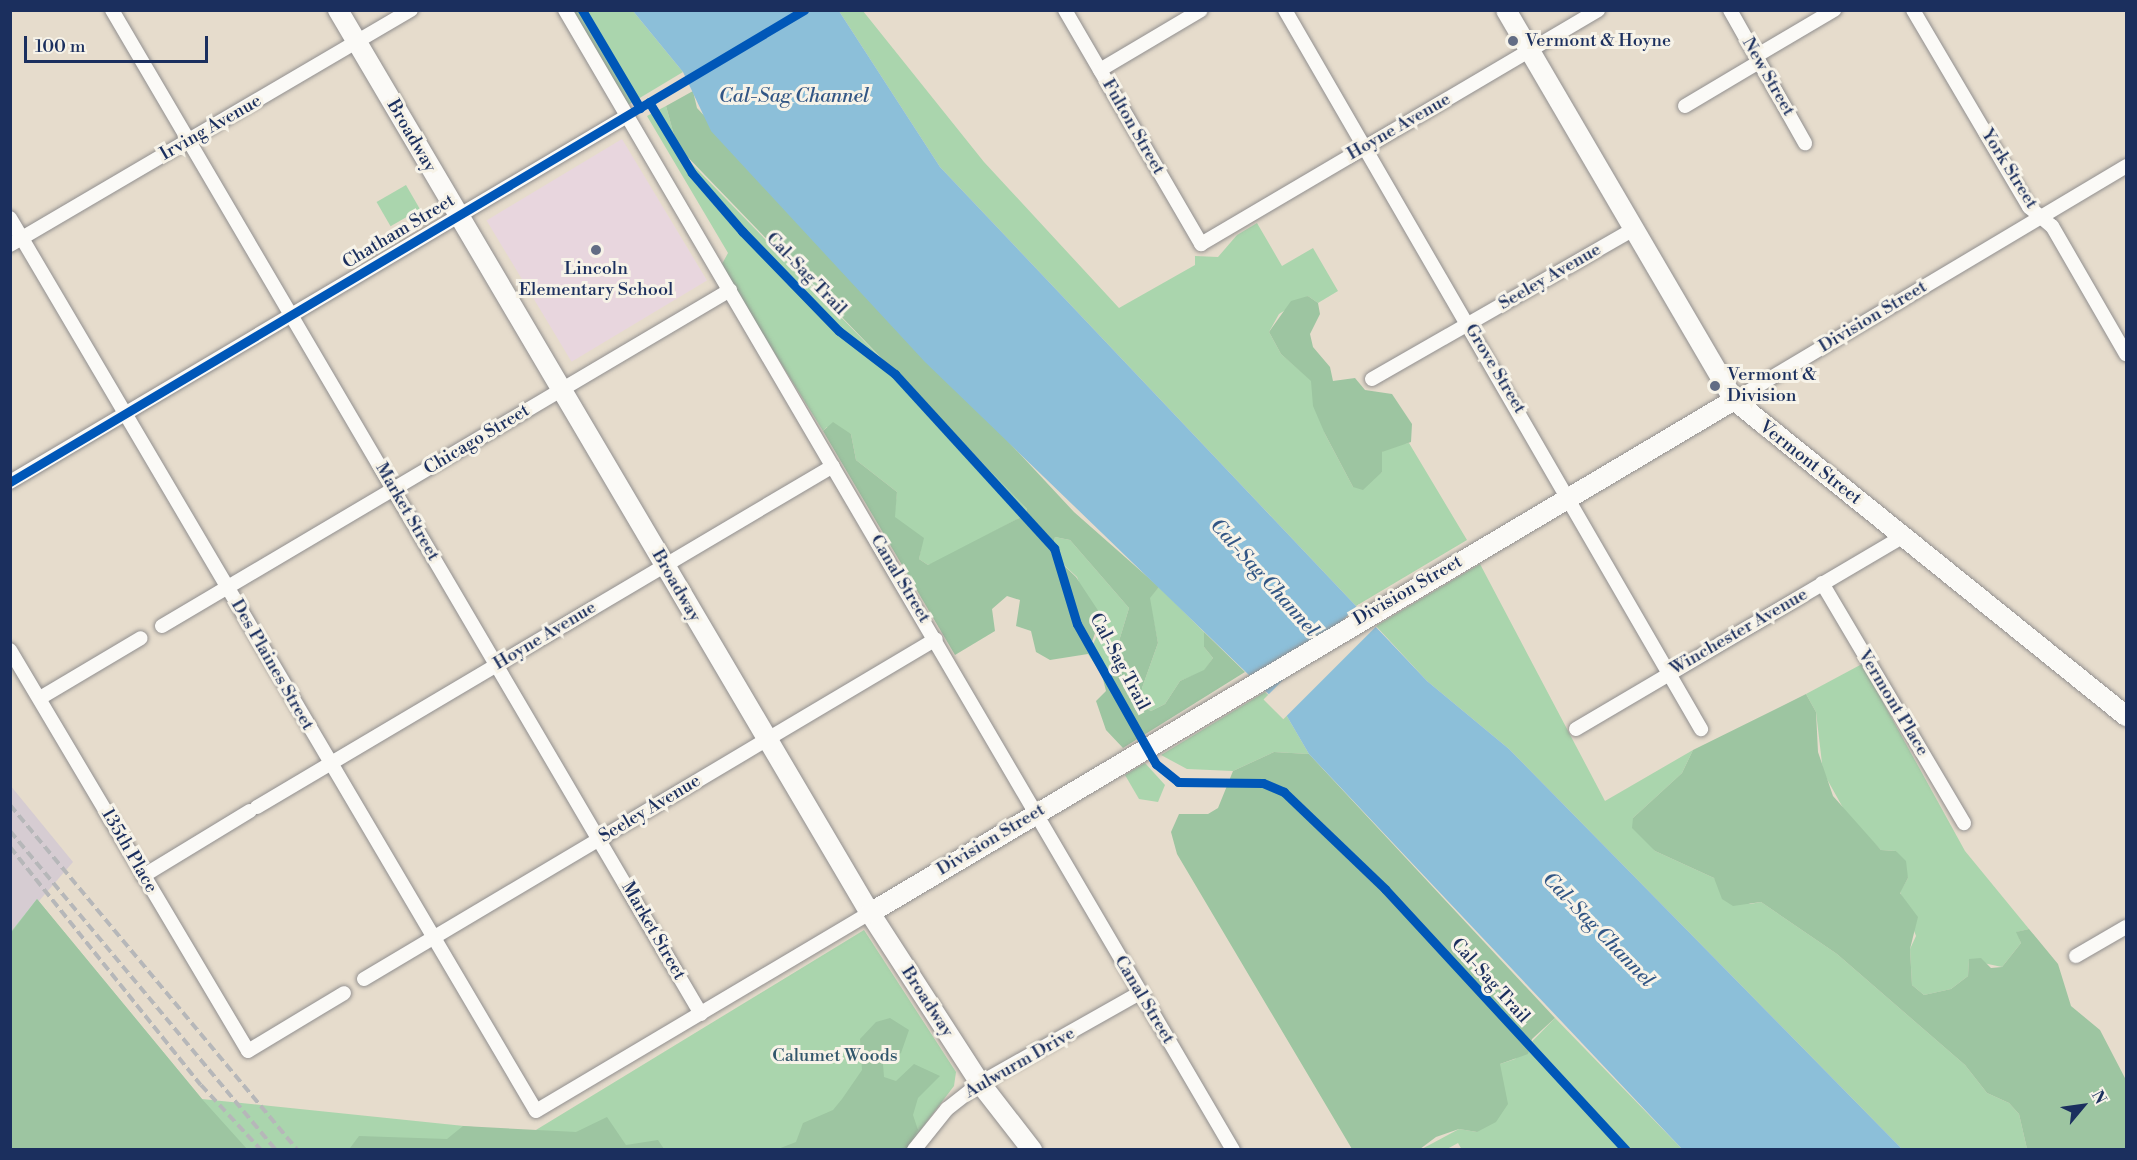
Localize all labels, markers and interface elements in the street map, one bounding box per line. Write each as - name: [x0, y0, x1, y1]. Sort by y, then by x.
- scale bar: [27, 24, 212, 62]
- place label: Vermont & Hoyne: [1525, 30, 1671, 52]
- marker: Vermont & Hoyne: [1506, 34, 1520, 48]
- street label: New Street: [1737, 34, 1799, 120]
- text: 100 m: [35, 35, 86, 58]
- street label: Fulton Street: [1097, 75, 1169, 179]
- water label: Cal-Sag Channel: [719, 84, 869, 108]
- street label: Hoyne Avenue: [1343, 89, 1455, 165]
- street label: Irving Avenue: [157, 90, 265, 166]
- street label: Broadway: [382, 96, 440, 176]
- street label: York Street: [1976, 125, 2042, 213]
- street label: Chatham Street: [339, 190, 459, 274]
- street label: Cal-Sag Trail: [761, 228, 851, 320]
- street label: Seeley Avenue: [1495, 239, 1605, 315]
- marker: Lincoln Elementary School: [589, 243, 603, 257]
- place label: Lincoln Elementary School: [519, 259, 673, 302]
- street label: Division Street: [1815, 276, 1931, 358]
- street label: Grove Street: [1460, 320, 1530, 418]
- place label: Vermont & Division: [1727, 365, 1817, 407]
- marker: Vermont & Division: [1708, 379, 1722, 393]
- street label: Chicago Street: [420, 400, 534, 480]
- street label: Vermont Street: [1754, 416, 1866, 510]
- street label: Market Street: [370, 459, 444, 565]
- water label: Cal-Sag Channel: [1205, 514, 1323, 642]
- street label: Canal Street: [865, 531, 935, 627]
- street label: Broadway: [647, 546, 705, 626]
- street label: Division Street: [1350, 551, 1466, 631]
- street label: Winchester Avenue: [1666, 584, 1812, 680]
- street label: Des Plaines Street: [226, 596, 318, 734]
- street label: Hoyne Avenue: [490, 597, 600, 675]
- street label: Cal-Sag Trail: [1084, 610, 1154, 714]
- street label: Vermont Place: [1853, 646, 1933, 760]
- street label: Seeley Avenue: [595, 770, 705, 848]
- street label: Division Street: [933, 799, 1049, 881]
- street label: 135th Place: [96, 805, 162, 897]
- water label: Cal-Sag Channel: [1537, 867, 1659, 993]
- street label: Market Street: [616, 878, 690, 984]
- street label: Cal-Sag Trail: [1446, 934, 1534, 1028]
- street label: Canal Street: [1109, 952, 1179, 1048]
- street label: Broadway: [896, 963, 958, 1041]
- street label: Aulwurm Drive: [961, 1023, 1079, 1103]
- park label: Calumet Woods: [772, 1045, 898, 1067]
- north arrow: [2053, 1076, 2113, 1136]
- text: N: [2087, 1087, 2111, 1108]

